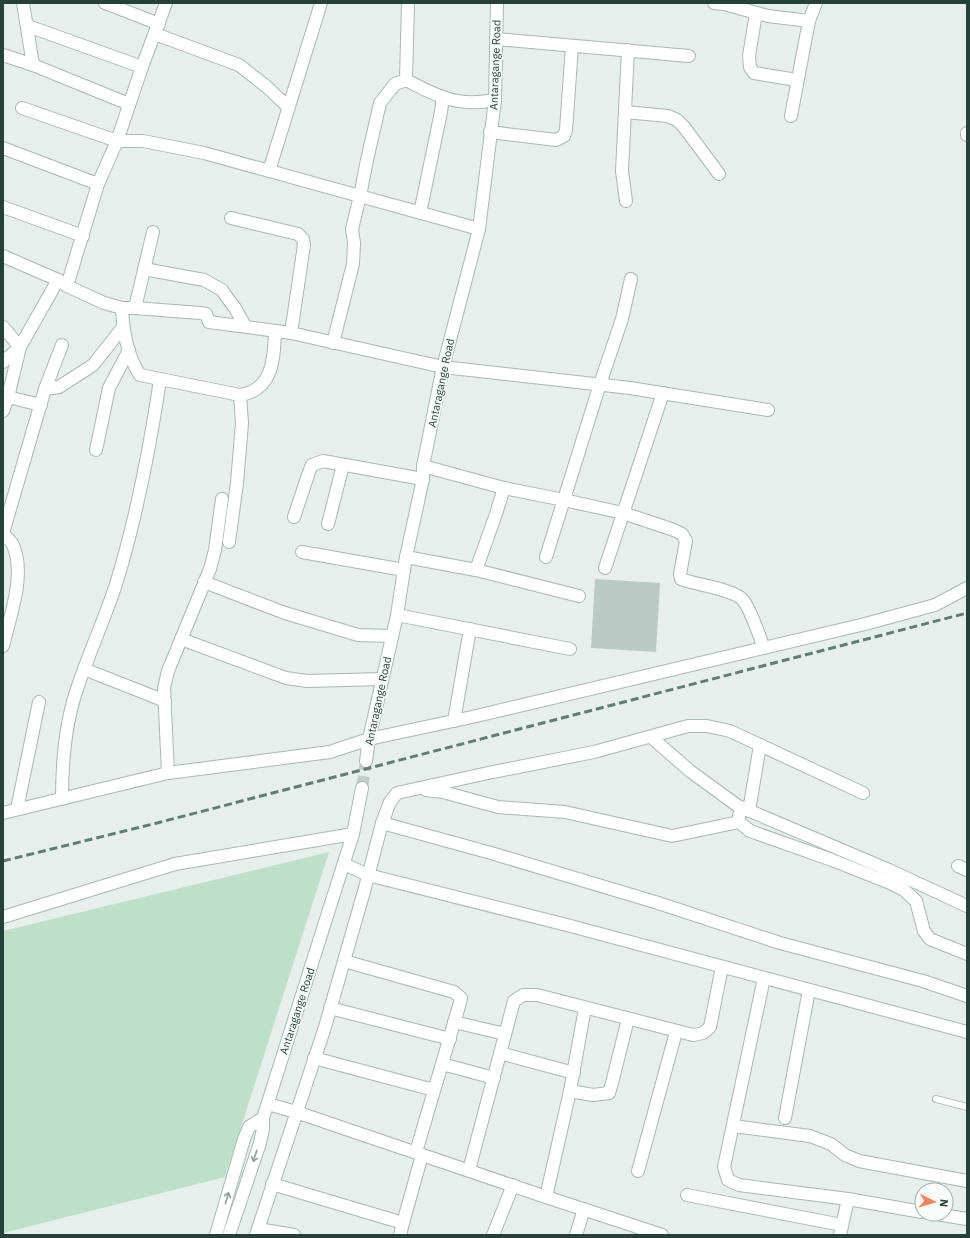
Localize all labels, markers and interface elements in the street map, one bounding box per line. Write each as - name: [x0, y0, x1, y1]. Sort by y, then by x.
- street label: Antaragange Road: [486, 20, 504, 110]
- street label: Antaragange Road: [425, 337, 457, 429]
- street label: Antaragange Road: [362, 655, 394, 747]
- street label: Antaragange Road: [276, 966, 318, 1056]
- one-way arrow: [251, 1150, 258, 1163]
- north arrow: [914, 1182, 954, 1222]
- one-way arrow: [224, 1191, 231, 1204]
- text: N: [937, 1198, 951, 1208]

